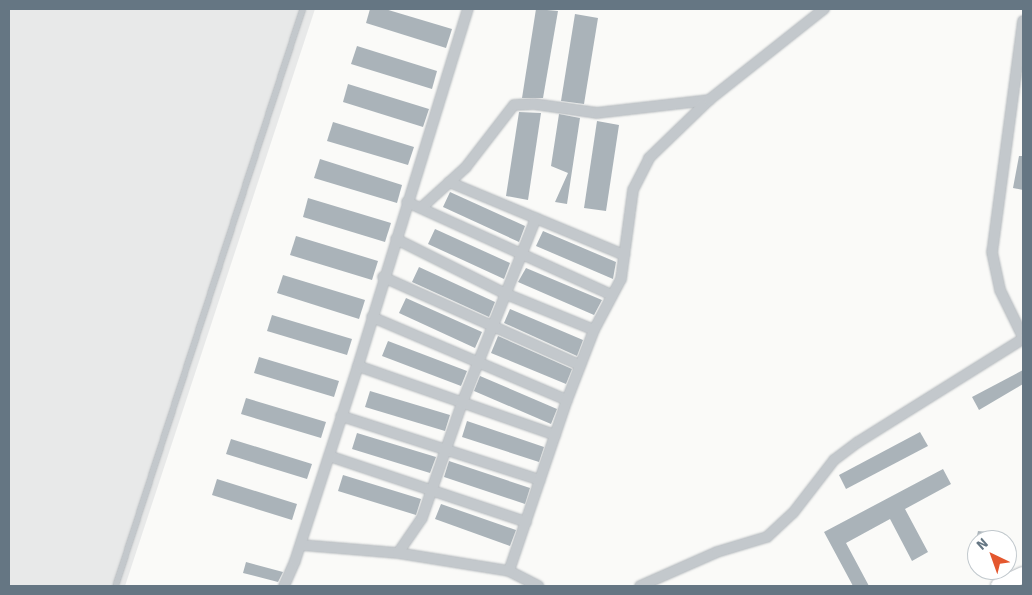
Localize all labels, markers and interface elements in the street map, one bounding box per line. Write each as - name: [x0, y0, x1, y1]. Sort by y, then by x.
- north arrow: [967, 530, 1017, 580]
- text: N: [973, 535, 992, 554]

